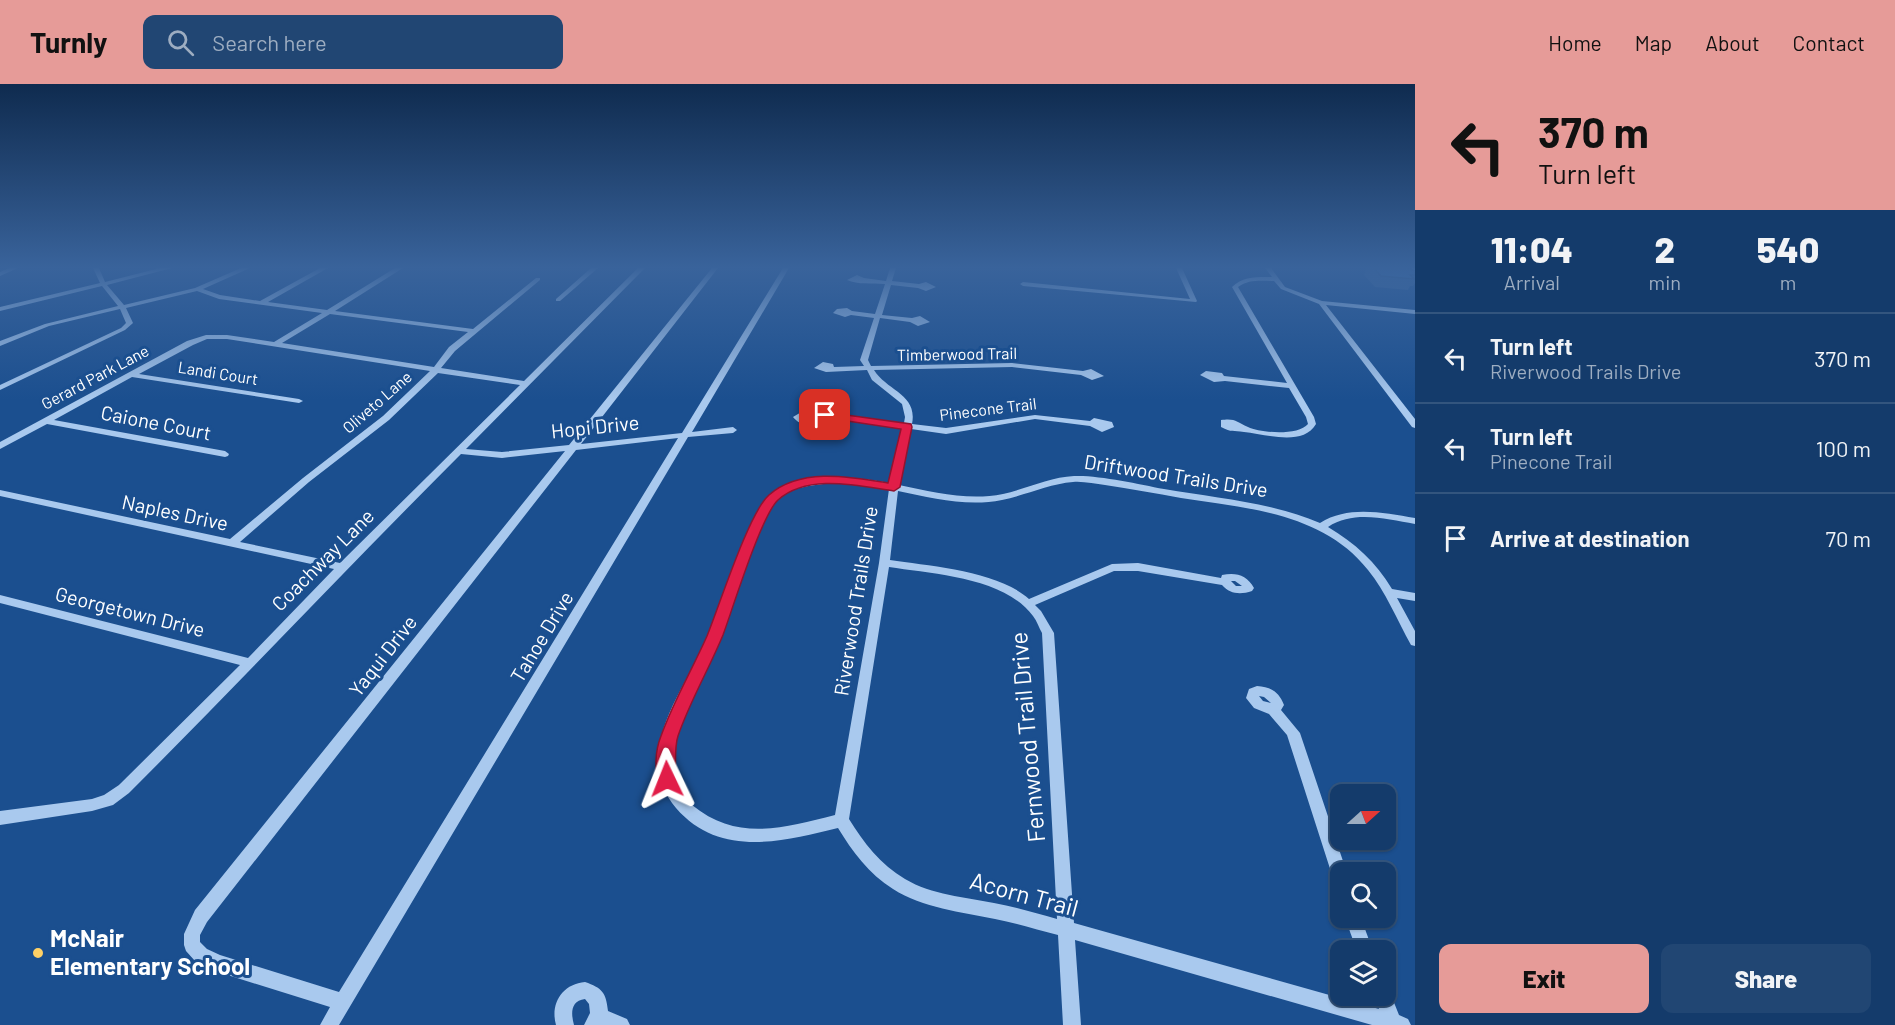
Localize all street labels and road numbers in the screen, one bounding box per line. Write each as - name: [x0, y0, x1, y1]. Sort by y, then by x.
- street label: Gerard Park Lane: [38, 340, 152, 413]
- street label: Timberwood Trail: [897, 343, 1017, 364]
- street label: Landi Court: [177, 357, 259, 388]
- street label: Oliveto Lane: [338, 366, 415, 437]
- street label: Pinecone Trail: [938, 393, 1038, 424]
- street label: Caione Court: [99, 400, 214, 444]
- street label: Hopi Drive: [550, 409, 640, 443]
- street label: Driftwood Trails Drive: [1083, 449, 1270, 501]
- street label: Naples Drive: [120, 489, 231, 535]
- street label: Coachway Lane: [266, 503, 378, 615]
- street label: Riverwood Trails Drive: [828, 504, 882, 697]
- street label: Georgetown Drive: [53, 581, 208, 641]
- street label: Tahoe Drive: [505, 587, 578, 686]
- street label: Yaqui Drive: [343, 610, 421, 701]
- street label: Fernwood Trail Drive: [1003, 631, 1050, 844]
- street label: Acorn Trail: [967, 865, 1082, 922]

